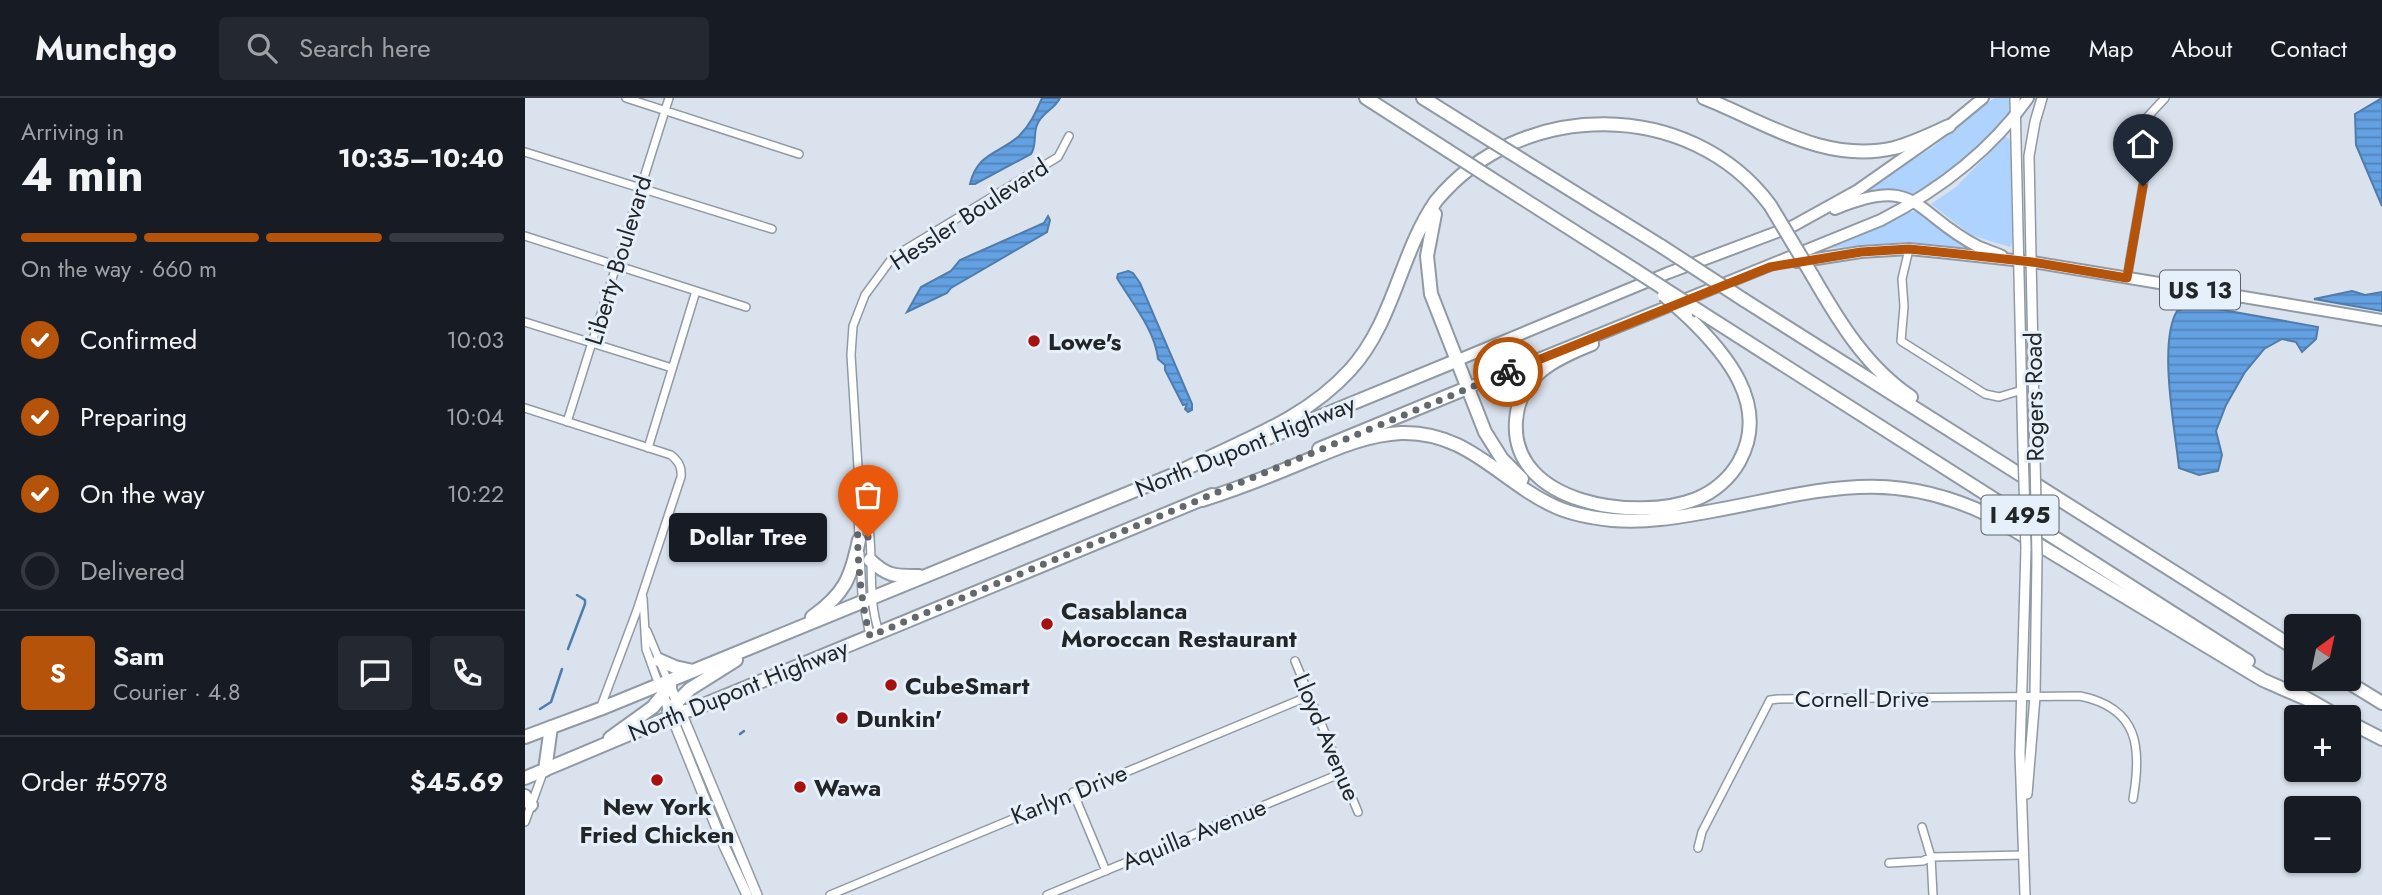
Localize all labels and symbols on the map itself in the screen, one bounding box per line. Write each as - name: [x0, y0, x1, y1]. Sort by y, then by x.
- pin: [2113, 114, 2173, 186]
- street label: Hessler Boulevard: [883, 150, 1055, 278]
- street label: Liberty Boulevard: [576, 171, 660, 349]
- road number: US 13: [2160, 270, 2240, 309]
- place label: Lowe's: [1048, 324, 1121, 359]
- street label: Rogers Road: [2015, 332, 2053, 462]
- marker: Lowe's: [1026, 333, 1042, 349]
- courier: [1473, 337, 1543, 407]
- street label: North Dupont Highway: [1130, 386, 1361, 506]
- pin: [838, 465, 898, 537]
- road number: I 495: [1981, 496, 2059, 534]
- callout: Dollar Tree: [669, 512, 826, 562]
- place label: Casablanca Moroccan Restaurant: [1061, 593, 1297, 656]
- north arrow: [2284, 614, 2361, 691]
- marker: Casablanca Moroccan Restaurant: [1039, 616, 1055, 632]
- street label: North Dupont Highway: [623, 630, 854, 750]
- place label: CubeSmart: [905, 668, 1030, 703]
- street label: Lloyd Avenue: [1284, 668, 1370, 806]
- marker: CubeSmart: [883, 677, 899, 693]
- street label: Cornell Drive: [1795, 681, 1929, 716]
- place label: Dunkin': [856, 701, 942, 736]
- marker: Dunkin': [834, 710, 850, 726]
- street label: Karlyn Drive: [1006, 755, 1132, 833]
- place label: Wawa: [814, 770, 881, 805]
- marker: New York Fried Chicken: [649, 772, 665, 788]
- marker: Wawa: [792, 779, 808, 795]
- place label: New York Fried Chicken: [579, 789, 735, 852]
- street label: Aquilla Avenue: [1117, 789, 1271, 879]

